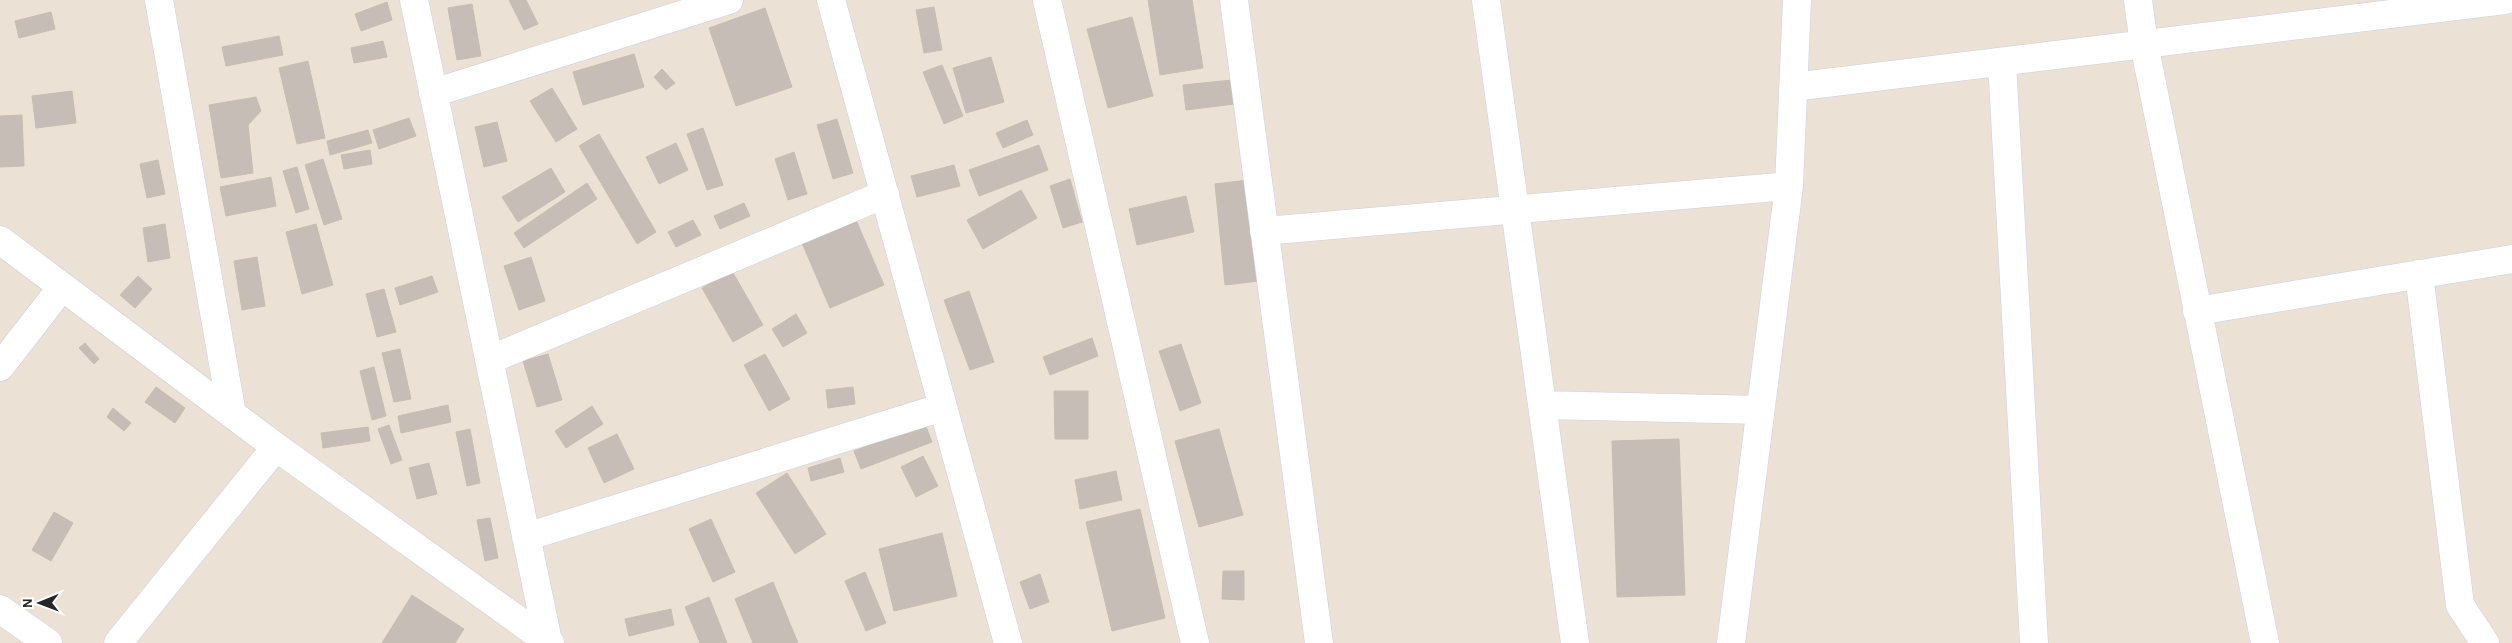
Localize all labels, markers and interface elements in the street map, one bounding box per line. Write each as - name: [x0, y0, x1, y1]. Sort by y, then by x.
- north arrow: [15, 578, 65, 628]
- text: N: [21, 598, 35, 608]

